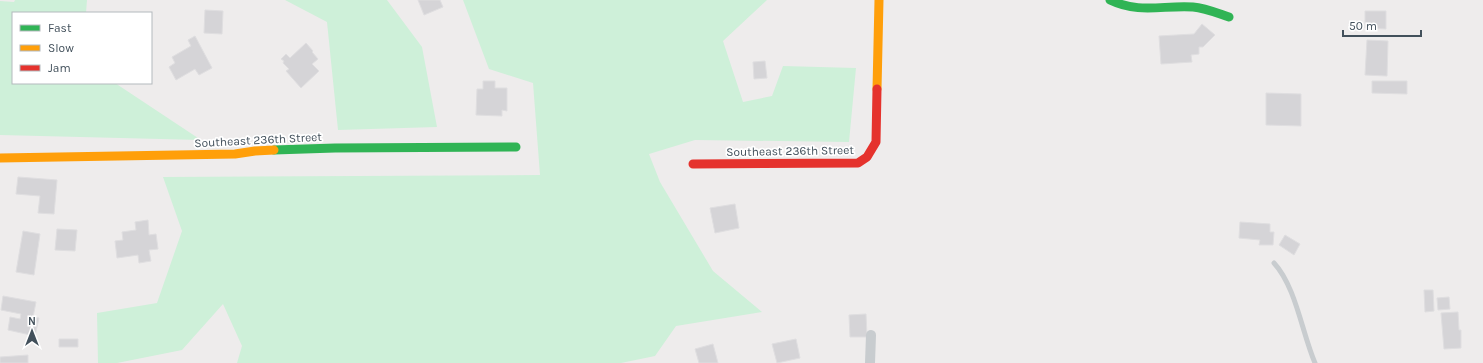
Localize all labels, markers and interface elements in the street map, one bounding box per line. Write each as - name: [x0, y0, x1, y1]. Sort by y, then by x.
- legend: [12, 12, 152, 84]
- scale bar: [1343, 12, 1421, 38]
- text: 50 m: [1349, 19, 1377, 33]
- text: Fast: [48, 21, 72, 35]
- text: Slow: [48, 41, 74, 55]
- text: Jam: [48, 61, 71, 75]
- street label: Southeast 236th Street: [194, 130, 323, 150]
- street label: Southeast 236th Street: [726, 143, 854, 159]
- north arrow: [12, 311, 52, 351]
- text: N: [28, 315, 36, 328]

